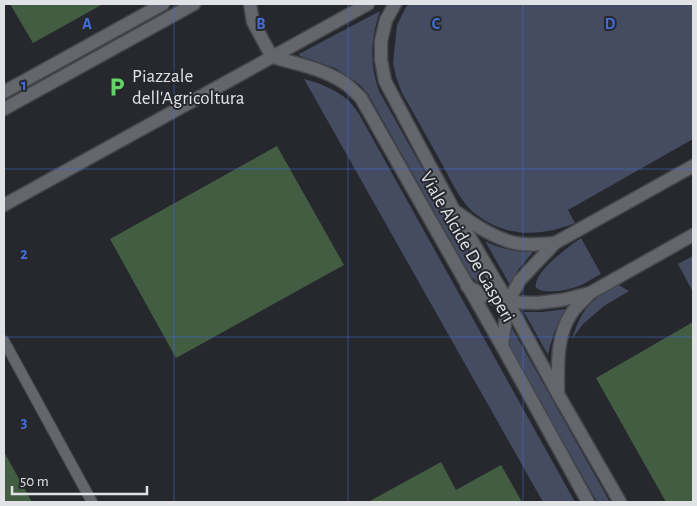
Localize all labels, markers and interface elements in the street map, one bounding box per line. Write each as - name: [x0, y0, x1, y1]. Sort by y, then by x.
- text: A: [82, 16, 92, 32]
- text: B: [256, 16, 266, 32]
- text: C: [432, 16, 441, 32]
- text: D: [605, 16, 616, 32]
- place label: Piazzale dell'Agricoltura: [132, 67, 245, 108]
- parking icon: Piazzale dell'Agricoltura: [106, 76, 128, 98]
- text: 1: [21, 77, 27, 93]
- street label: Viale Alcide De Gasperi: [416, 168, 518, 326]
- text: 2: [20, 246, 28, 262]
- text: 3: [21, 414, 28, 430]
- scale bar: [12, 464, 148, 496]
- text: 50 m: [20, 474, 49, 489]

